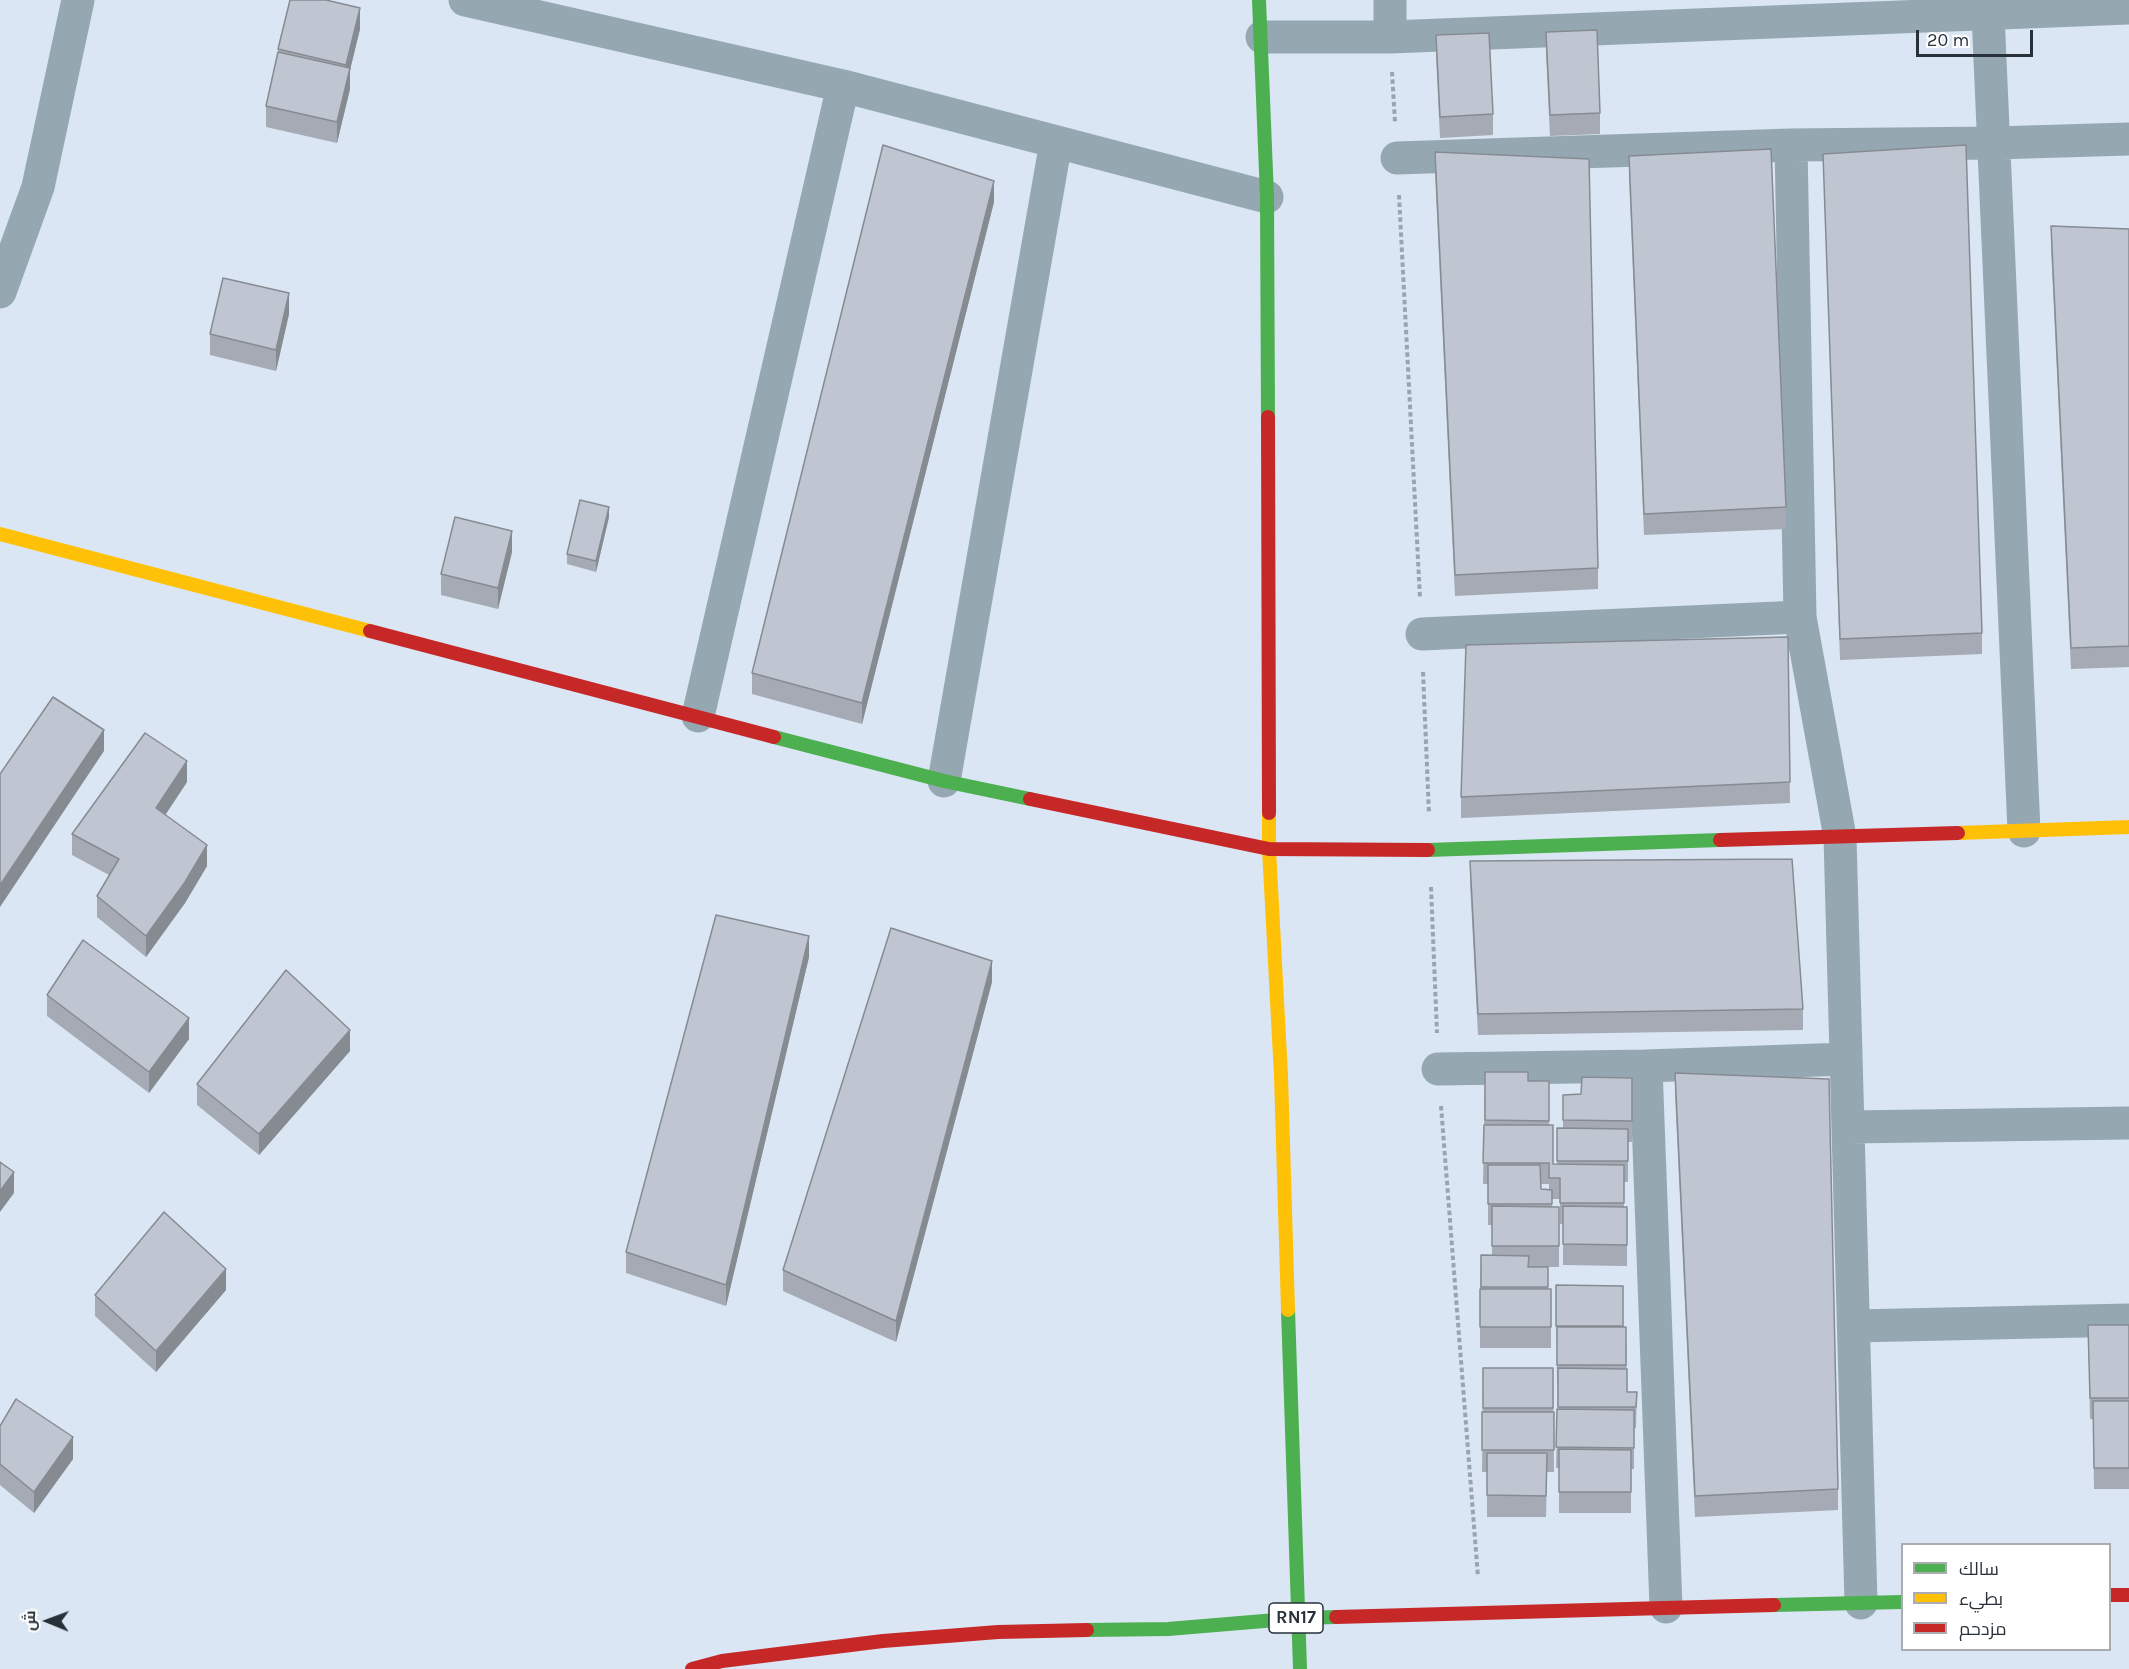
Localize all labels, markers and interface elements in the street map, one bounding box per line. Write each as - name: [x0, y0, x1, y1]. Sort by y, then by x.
- scale bar: [1919, 18, 2036, 56]
- text: 20 m: [1927, 29, 1969, 51]
- legend: [1901, 1543, 2111, 1651]
- text: سالك: [1959, 1558, 1999, 1580]
- text: بطيء: [1959, 1588, 2003, 1610]
- north arrow: [18, 1591, 78, 1651]
- road number: RN17: [1269, 1603, 1323, 1633]
- text: ش: [20, 1610, 39, 1631]
- text: مزدحم: [1959, 1618, 2007, 1640]

